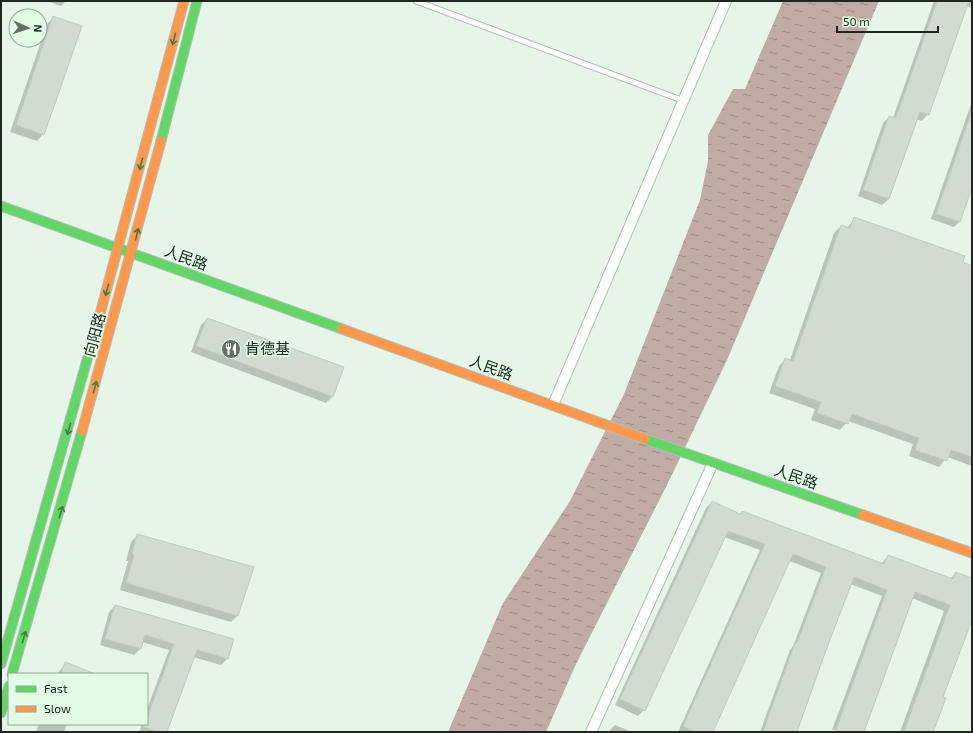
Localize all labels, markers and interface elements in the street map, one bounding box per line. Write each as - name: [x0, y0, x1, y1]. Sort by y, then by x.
- north arrow: [8, 8, 48, 48]
- scale bar: [837, 8, 938, 34]
- text: 50 m: [843, 14, 870, 28]
- text: N: [32, 24, 45, 33]
- one-way arrow: [170, 32, 177, 45]
- one-way arrow: [137, 158, 144, 171]
- one-way arrow: [134, 228, 141, 241]
- street label: 人民路: [162, 241, 211, 273]
- one-way arrow: [103, 283, 110, 296]
- street label: 向阳路: [80, 311, 109, 359]
- restaurant icon: 肯德基: [220, 338, 242, 360]
- place label: 肯德基: [245, 339, 290, 357]
- street label: 人民路: [467, 351, 516, 383]
- one-way arrow: [92, 380, 99, 393]
- one-way arrow: [65, 422, 72, 435]
- street label: 人民路: [772, 460, 821, 492]
- one-way arrow: [58, 506, 65, 519]
- one-way arrow: [21, 630, 28, 643]
- legend: [8, 673, 148, 725]
- text: Fast: [44, 681, 68, 695]
- text: Slow: [44, 701, 71, 715]

